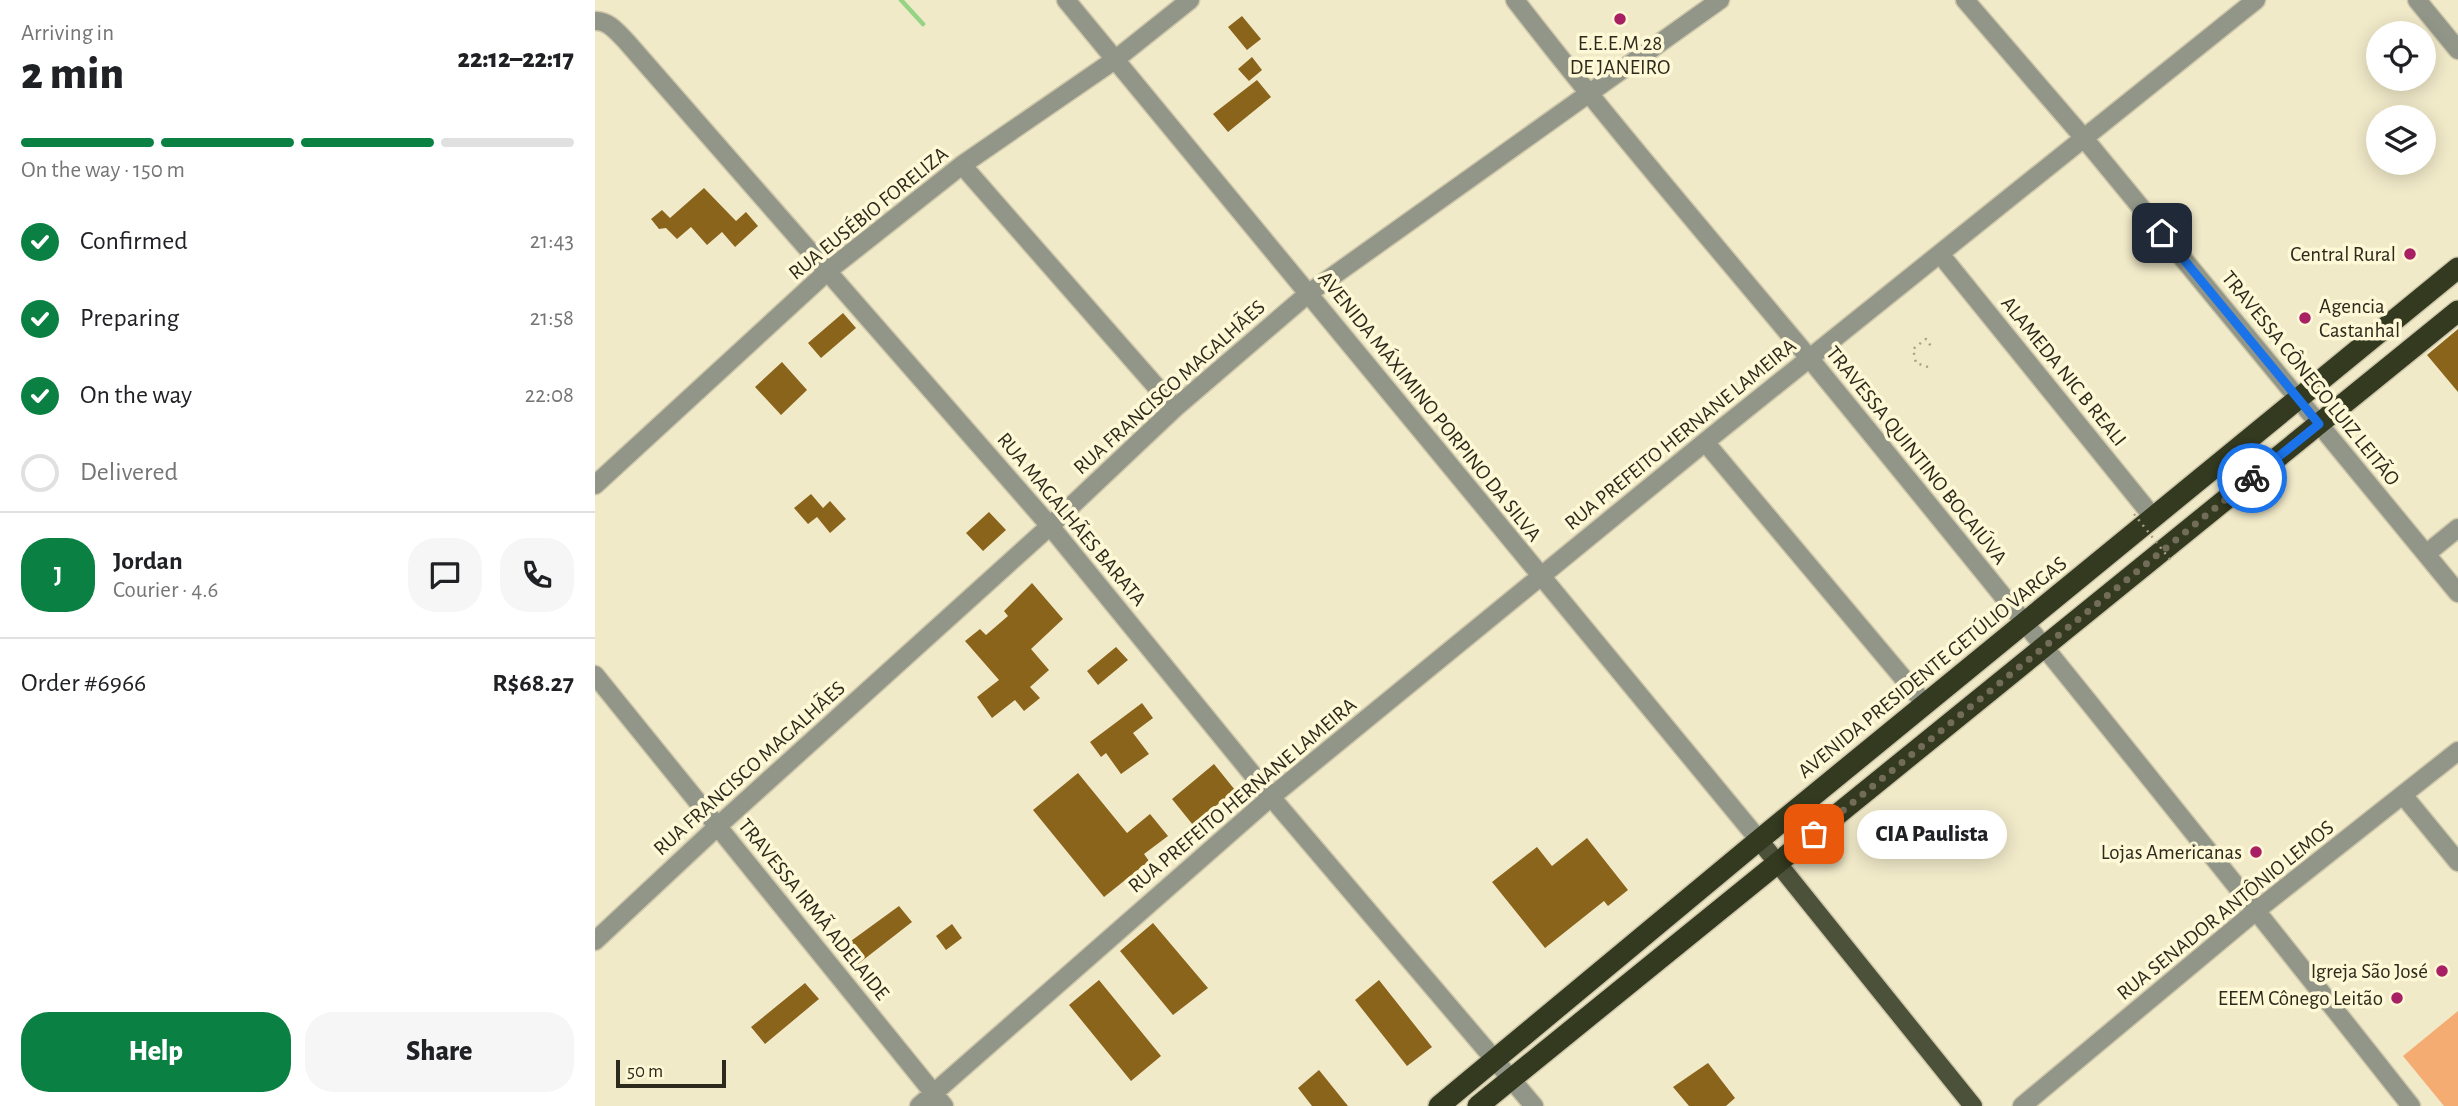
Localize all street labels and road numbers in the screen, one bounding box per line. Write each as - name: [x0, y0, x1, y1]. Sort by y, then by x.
- street label: RUA EUSÉBIO FORELIZA: [783, 141, 952, 284]
- street label: AVENIDA MÁXIMINO PORPINO DA SILVA: [1314, 266, 1547, 545]
- street label: TRAVESSA CÔNEGO LUIZ LEITÃO: [2218, 266, 2405, 490]
- street label: ALAMEDA NIC B REALI: [1997, 293, 2130, 450]
- street label: RUA FRANCISCO MAGALHÃES: [1068, 295, 1269, 479]
- street label: RUA PREFEITO HERNANE LAMEIRA: [1561, 335, 1800, 534]
- street label: TRAVESSA QUINTINO BOCAIÚVA: [1822, 341, 2013, 568]
- street label: RUA MAGALHÃES BARATA: [993, 427, 1152, 610]
- street label: AVENIDA PRESIDENTE GETÚLIO VARGAS: [1793, 551, 2071, 782]
- street label: RUA FRANCISCO MAGALHÃES: [648, 676, 849, 860]
- street label: RUA PREFEITO HERNANE LAMEIRA: [1124, 694, 1360, 897]
- street label: TRAVESSA IRMÃ ADELAIDE: [734, 813, 895, 1004]
- street label: RUA SENADOR ANTÔNIO LEMOS: [2112, 815, 2338, 1004]

